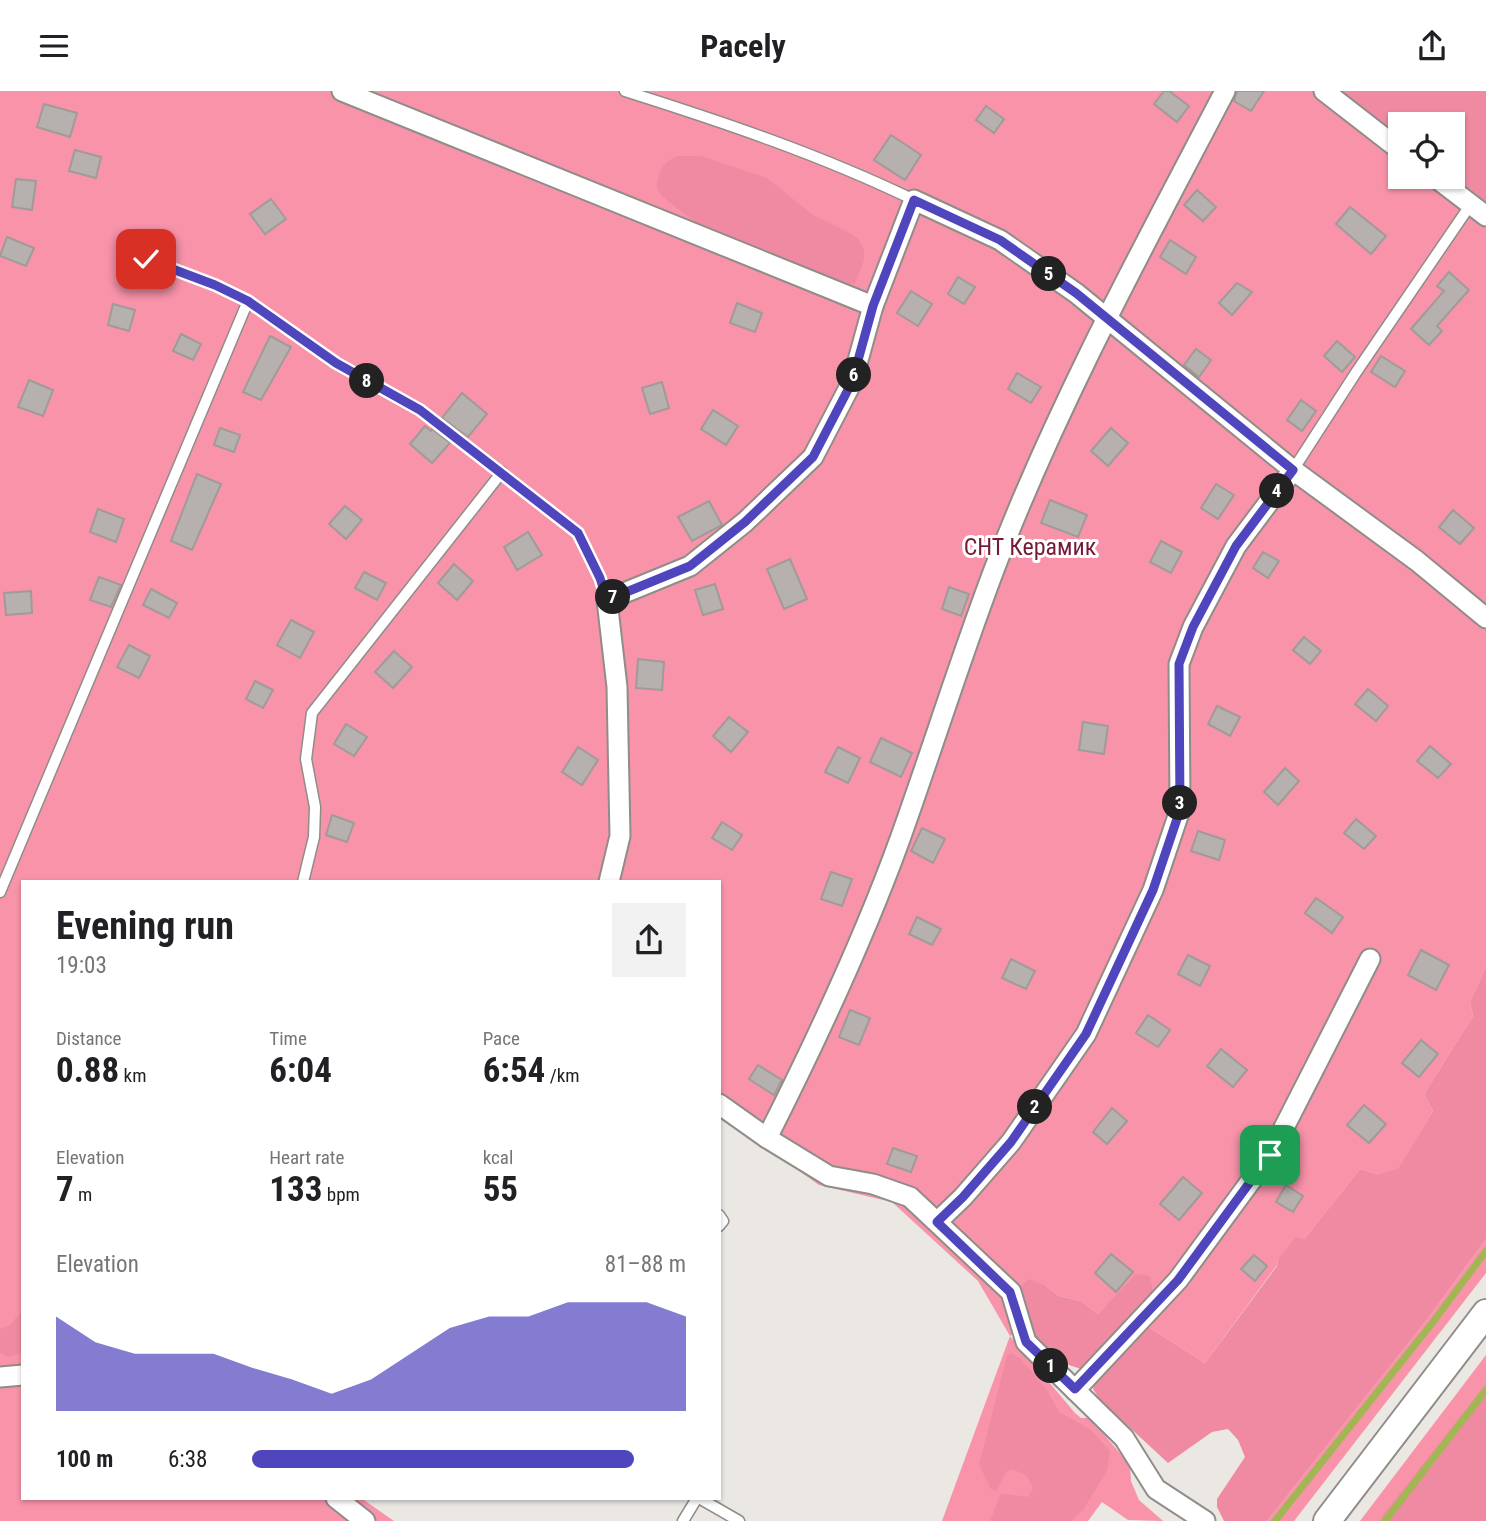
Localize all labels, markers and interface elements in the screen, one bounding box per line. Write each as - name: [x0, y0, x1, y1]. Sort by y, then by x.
- icon: menu: [35, 27, 73, 65]
- text: Pacely: [700, 27, 786, 65]
- icon: share: [1413, 27, 1451, 65]
- map controls: [1388, 112, 1465, 189]
- button: locate: [1388, 112, 1465, 189]
- pin: [116, 229, 176, 289]
- icon: check: [127, 240, 165, 278]
- pin: 5: [1032, 257, 1066, 291]
- text: 5: [1044, 262, 1053, 285]
- pin: 6: [836, 357, 872, 393]
- pin: 8: [350, 363, 384, 399]
- text: 6: [849, 363, 858, 386]
- text: 8: [362, 369, 371, 392]
- pin: 4: [1260, 473, 1294, 509]
- text: 4: [1272, 479, 1281, 502]
- park label: СНТ Керамик: [964, 533, 1097, 561]
- pin: 7: [596, 580, 630, 615]
- text: 7: [608, 585, 617, 608]
- pin: 3: [1162, 785, 1198, 821]
- text: 3: [1175, 791, 1184, 814]
- button: share: [612, 903, 686, 977]
- text: Evening run: [56, 904, 234, 948]
- text: 19:03: [56, 952, 107, 979]
- text: Distance: [56, 1027, 121, 1050]
- text: Time: [269, 1027, 307, 1050]
- text: Pace: [483, 1027, 520, 1050]
- text: 0.88: [56, 1050, 119, 1091]
- text: 6:04: [269, 1050, 332, 1091]
- text: 6:54: [483, 1050, 545, 1091]
- text: km: [119, 1064, 146, 1087]
- text: /km: [545, 1064, 580, 1087]
- pin: 2: [1018, 1089, 1052, 1125]
- text: 2: [1030, 1095, 1039, 1118]
- pin: [1240, 1125, 1300, 1185]
- icon: arrive: [1251, 1136, 1289, 1174]
- text: Elevation: [56, 1146, 124, 1169]
- text: Heart rate: [269, 1146, 344, 1169]
- text: kcal: [483, 1146, 513, 1169]
- text: 7: [56, 1169, 74, 1210]
- text: 133: [269, 1169, 322, 1210]
- text: 55: [483, 1169, 518, 1210]
- text: m: [74, 1183, 92, 1206]
- text: bpm: [322, 1183, 360, 1206]
- text: Elevation: [56, 1251, 139, 1278]
- text: 81–88 m: [605, 1251, 686, 1278]
- pin: 1: [1034, 1349, 1068, 1383]
- text: 1: [1046, 1354, 1055, 1377]
- text: 100 m: [56, 1446, 113, 1473]
- text: 6:38: [168, 1446, 207, 1473]

